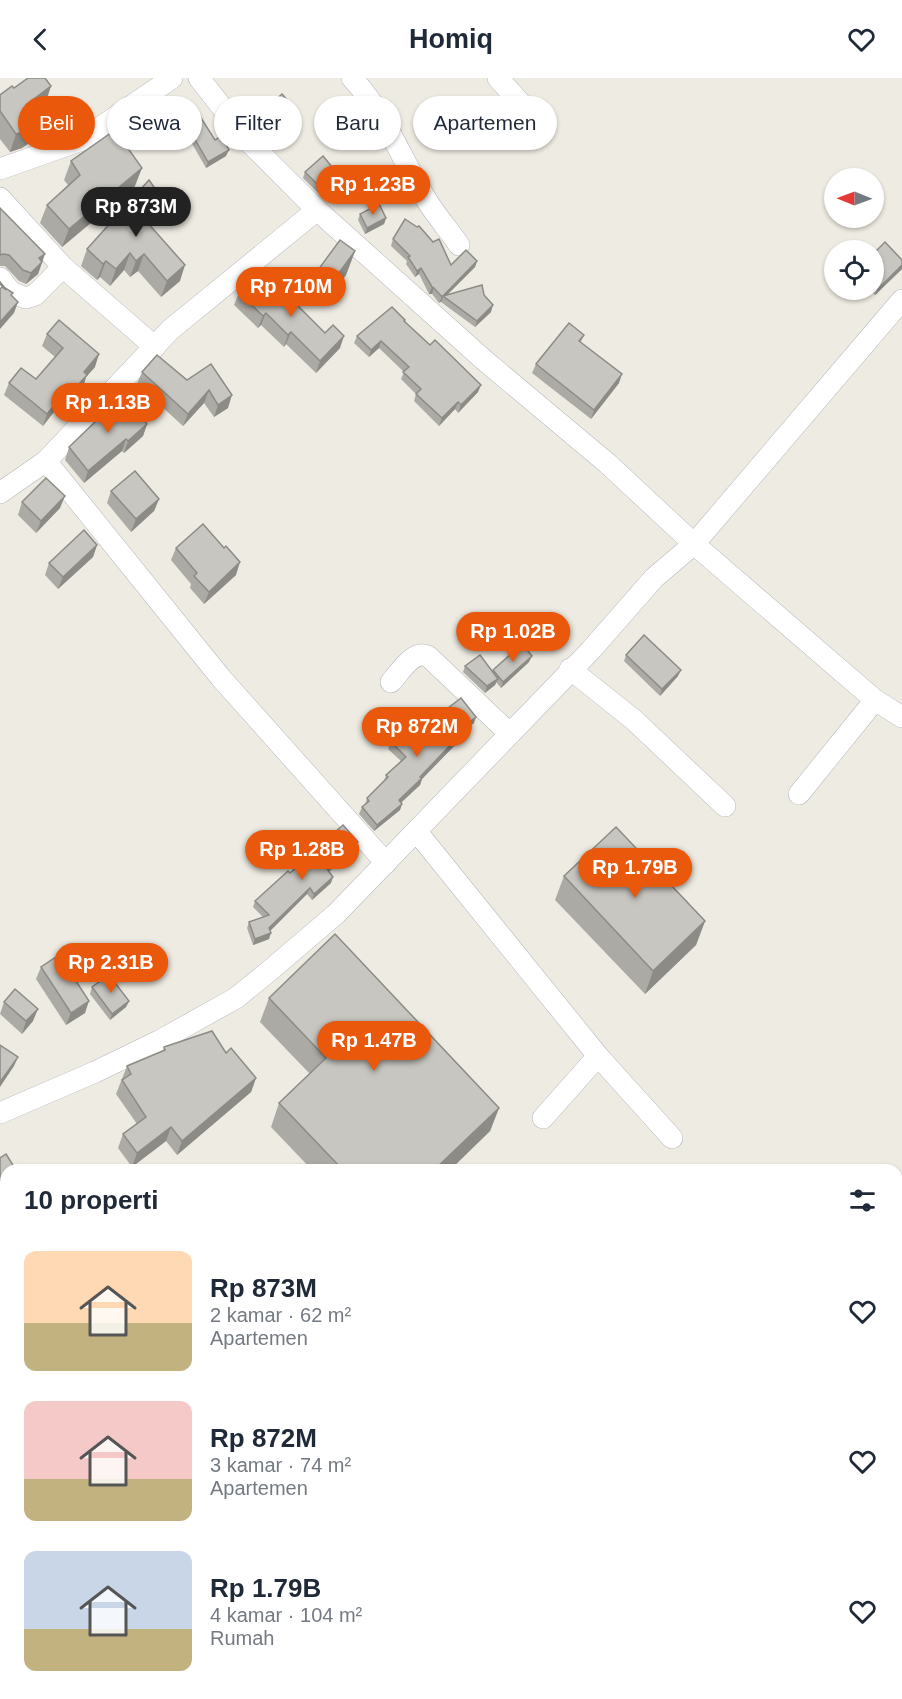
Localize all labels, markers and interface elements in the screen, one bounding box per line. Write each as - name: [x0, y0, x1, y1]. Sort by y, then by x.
- icon: back: [24, 23, 57, 56]
- icon: heart: [845, 23, 878, 56]
- text: Homiq: [409, 24, 493, 54]
- chip: Beli: [18, 96, 95, 150]
- chip: Sewa: [107, 96, 202, 150]
- chip: Filter: [214, 96, 302, 150]
- chip: Baru: [314, 96, 401, 150]
- chip: Apartemen: [413, 96, 557, 150]
- pin: Rp 1.23B: [311, 165, 435, 216]
- north arrow: [824, 168, 884, 228]
- map controls: [824, 168, 884, 300]
- text: Rp 1.23B: [330, 173, 416, 195]
- pin: Rp 873M: [81, 187, 191, 238]
- text: Rp 873M: [95, 195, 177, 217]
- button: locate: [824, 240, 884, 300]
- pin: Rp 710M: [236, 267, 346, 318]
- text: Rp 710M: [250, 275, 332, 297]
- pin: Rp 1.13B: [46, 383, 170, 434]
- text: Rp 1.13B: [65, 391, 151, 413]
- pin: Rp 1.02B: [451, 612, 575, 663]
- text: Rp 1.02B: [470, 620, 556, 642]
- pin: Rp 872M: [362, 707, 472, 758]
- text: Rp 872M: [376, 715, 458, 737]
- pin: Rp 1.28B: [240, 830, 364, 881]
- text: Rp 1.28B: [259, 838, 345, 860]
- pin: Rp 1.79B: [573, 848, 697, 899]
- text: Rp 1.79B: [592, 856, 678, 878]
- pin: Rp 2.31B: [49, 943, 173, 994]
- text: Rp 2.31B: [68, 951, 154, 973]
- pin: Rp 1.47B: [312, 1021, 436, 1072]
- text: Rp 1.47B: [331, 1029, 417, 1051]
- icon: filters: [846, 1184, 879, 1217]
- text: 10 properti: [24, 1185, 158, 1215]
- text: Rp 873M: [210, 1273, 317, 1303]
- icon: home: [72, 1275, 144, 1347]
- icon: heart: [846, 1295, 879, 1328]
- text: 2 kamar · 62 m²: [210, 1304, 351, 1326]
- text: Apartemen: [210, 1327, 308, 1349]
- text: Rp 872M: [210, 1423, 317, 1453]
- icon: home: [72, 1425, 144, 1497]
- icon: heart: [846, 1445, 879, 1478]
- text: 3 kamar · 74 m²: [210, 1454, 351, 1476]
- text: Apartemen: [210, 1477, 308, 1499]
- text: Rp 1.79B: [210, 1573, 321, 1603]
- icon: home: [72, 1575, 144, 1647]
- icon: heart: [846, 1595, 879, 1628]
- text: 4 kamar · 104 m²: [210, 1604, 362, 1626]
- text: Rumah: [210, 1627, 274, 1649]

